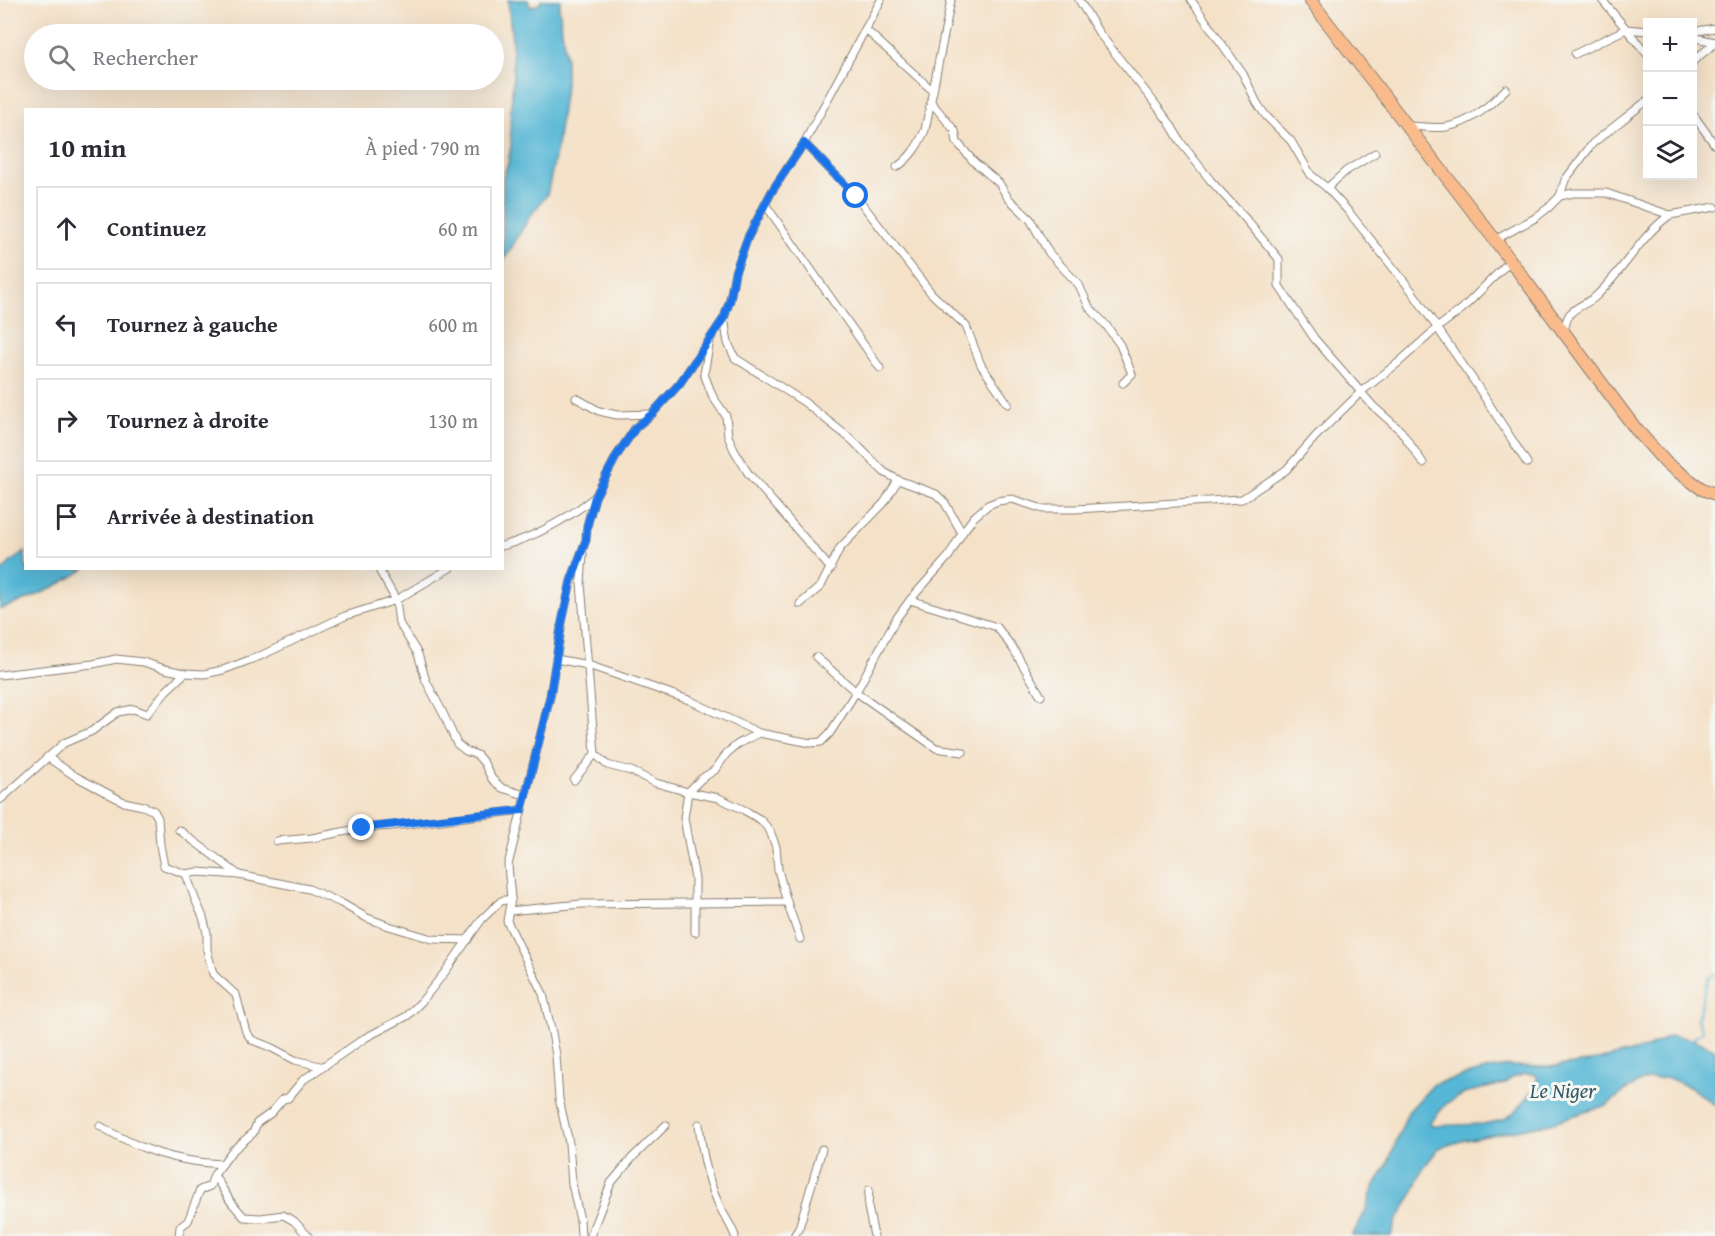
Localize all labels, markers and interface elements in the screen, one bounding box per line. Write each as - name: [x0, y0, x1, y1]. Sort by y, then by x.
- map controls: [1643, 18, 1697, 180]
- button: +: [1643, 18, 1697, 72]
- search box: [24, 24, 504, 90]
- icon: search: [45, 41, 78, 74]
- text: Rechercher: [93, 41, 198, 73]
- button: −: [1643, 72, 1697, 126]
- button: layers: [1643, 126, 1697, 180]
- text: 10 min: [48, 128, 126, 167]
- text: À pied · 790 m: [365, 133, 480, 162]
- route start: [842, 182, 868, 208]
- icon: ahead: [50, 212, 83, 245]
- text: Continuez: [107, 212, 206, 244]
- text: 60 m: [438, 214, 478, 243]
- icon: left: [50, 308, 83, 341]
- text: Tournez à gauche: [107, 308, 278, 340]
- text: 600 m: [428, 310, 478, 339]
- icon: right: [50, 404, 83, 437]
- text: Tournez à droite: [107, 404, 269, 436]
- text: 130 m: [428, 406, 478, 435]
- icon: arrive: [50, 500, 83, 533]
- text: Arrivée à destination: [107, 500, 314, 532]
- route end: [348, 814, 374, 840]
- water label: Le Niger: [1529, 1075, 1597, 1106]

